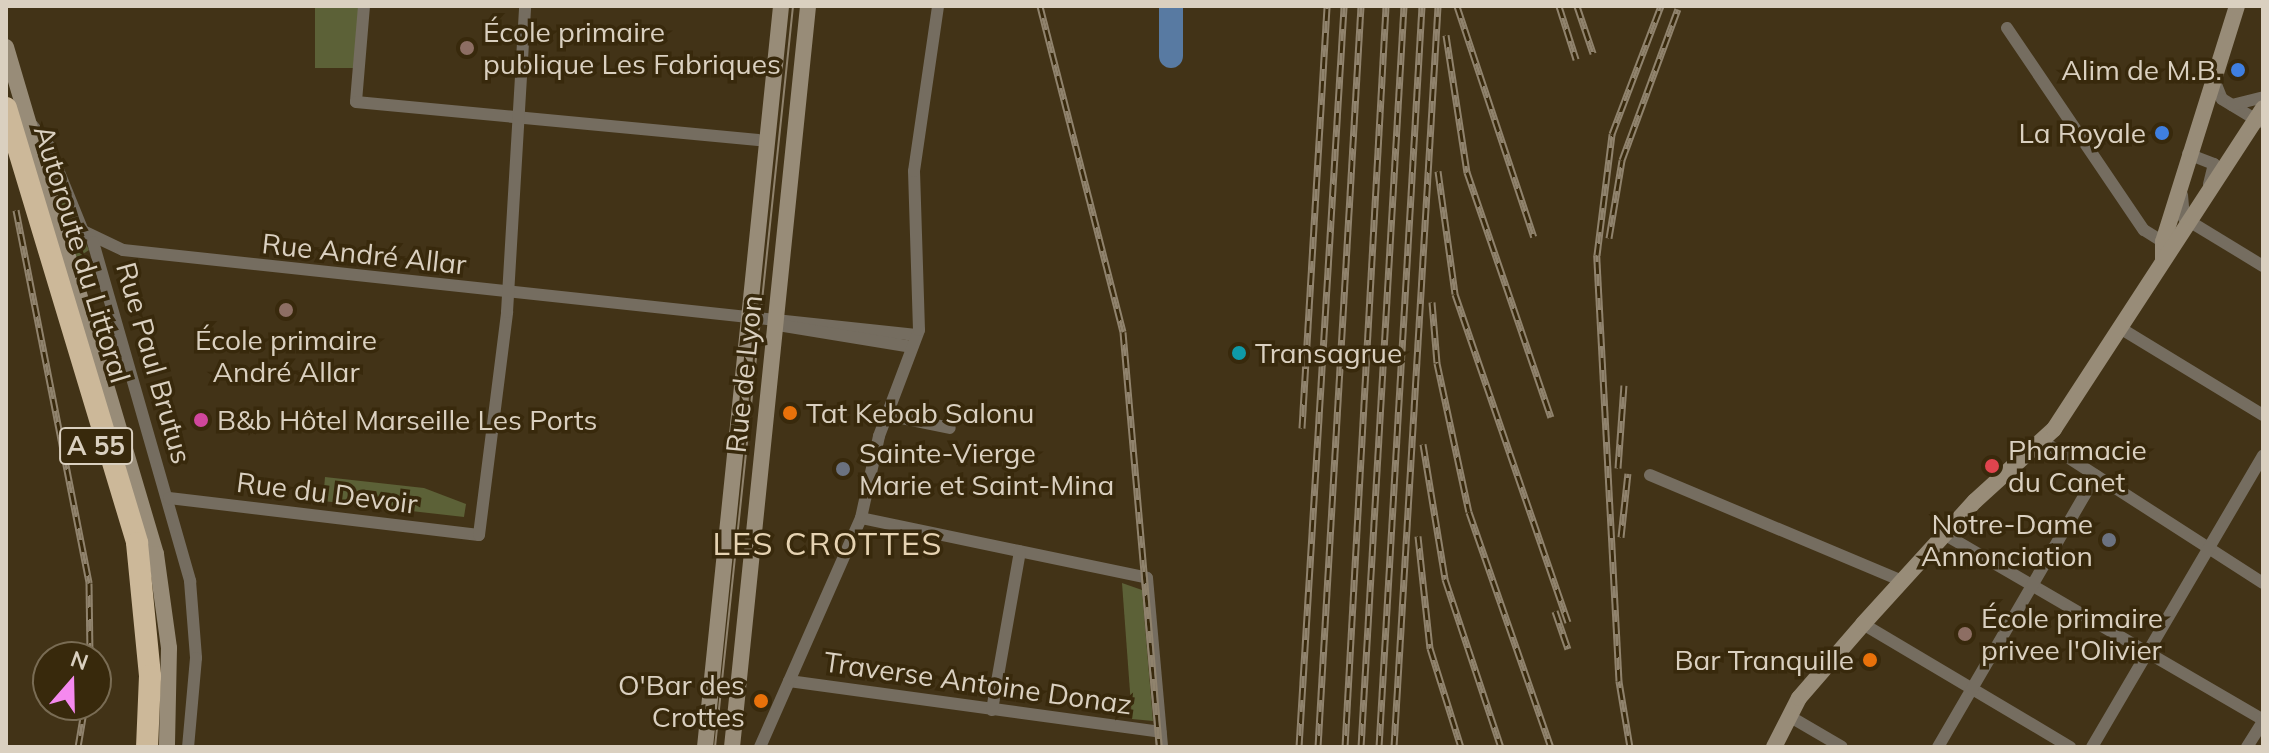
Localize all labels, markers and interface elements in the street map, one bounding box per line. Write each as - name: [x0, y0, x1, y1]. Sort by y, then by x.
- place label: École primaire publique Les Fabriques: [483, 15, 781, 81]
- marker: École primaire publique Les Fabriques: [458, 39, 476, 57]
- place label: Alim de M.B.: [2061, 53, 2222, 87]
- marker: Alim de M.B.: [2229, 61, 2247, 79]
- place label: La Royale: [2019, 116, 2146, 150]
- street label: Autoroute du Littoral: [27, 121, 137, 387]
- marker: La Royale: [2153, 124, 2171, 142]
- street label: Rue André Allar: [260, 227, 468, 281]
- street label: Rue Paul Brutus: [109, 259, 199, 467]
- street label: Rue de Lyon: [719, 293, 769, 455]
- marker: École primaire André Allar: [277, 301, 295, 319]
- place label: École primaire André Allar: [195, 323, 377, 389]
- place label: Transagrue: [1255, 336, 1402, 370]
- marker: Transagrue: [1230, 344, 1248, 362]
- place label: Tat Kebab Salonu: [806, 396, 1035, 430]
- place label: B&b Hôtel Marseille Les Ports: [217, 403, 597, 437]
- marker: Tat Kebab Salonu: [781, 404, 799, 422]
- marker: B&b Hôtel Marseille Les Ports: [192, 411, 210, 429]
- road number: A 55: [58, 424, 134, 468]
- place label: Pharmacie du Canet: [2008, 433, 2147, 499]
- place label: Sainte-Vierge Marie et Saint-Mina: [859, 436, 1114, 502]
- marker: Pharmacie du Canet: [1983, 457, 2001, 475]
- marker: Sainte-Vierge Marie et Saint-Mina: [834, 460, 852, 478]
- street label: Rue du Devoir: [235, 465, 419, 521]
- place label: Notre-Dame Annonciation: [1921, 507, 2093, 573]
- district label: LES CROTTES: [713, 524, 943, 562]
- marker: Notre-Dame Annonciation: [2100, 531, 2118, 549]
- place label: École primaire privee l'Olivier: [1981, 601, 2163, 667]
- marker: École primaire privee l'Olivier: [1956, 625, 1974, 643]
- north arrow: [32, 641, 112, 721]
- place label: Bar Tranquille: [1675, 643, 1854, 677]
- text: N: [67, 644, 92, 676]
- street label: Traverse Antoine Donaz: [822, 645, 1134, 721]
- marker: Bar Tranquille: [1861, 651, 1879, 669]
- place label: O'Bar des Crottes: [618, 668, 745, 734]
- marker: O'Bar des Crottes: [752, 692, 770, 710]

